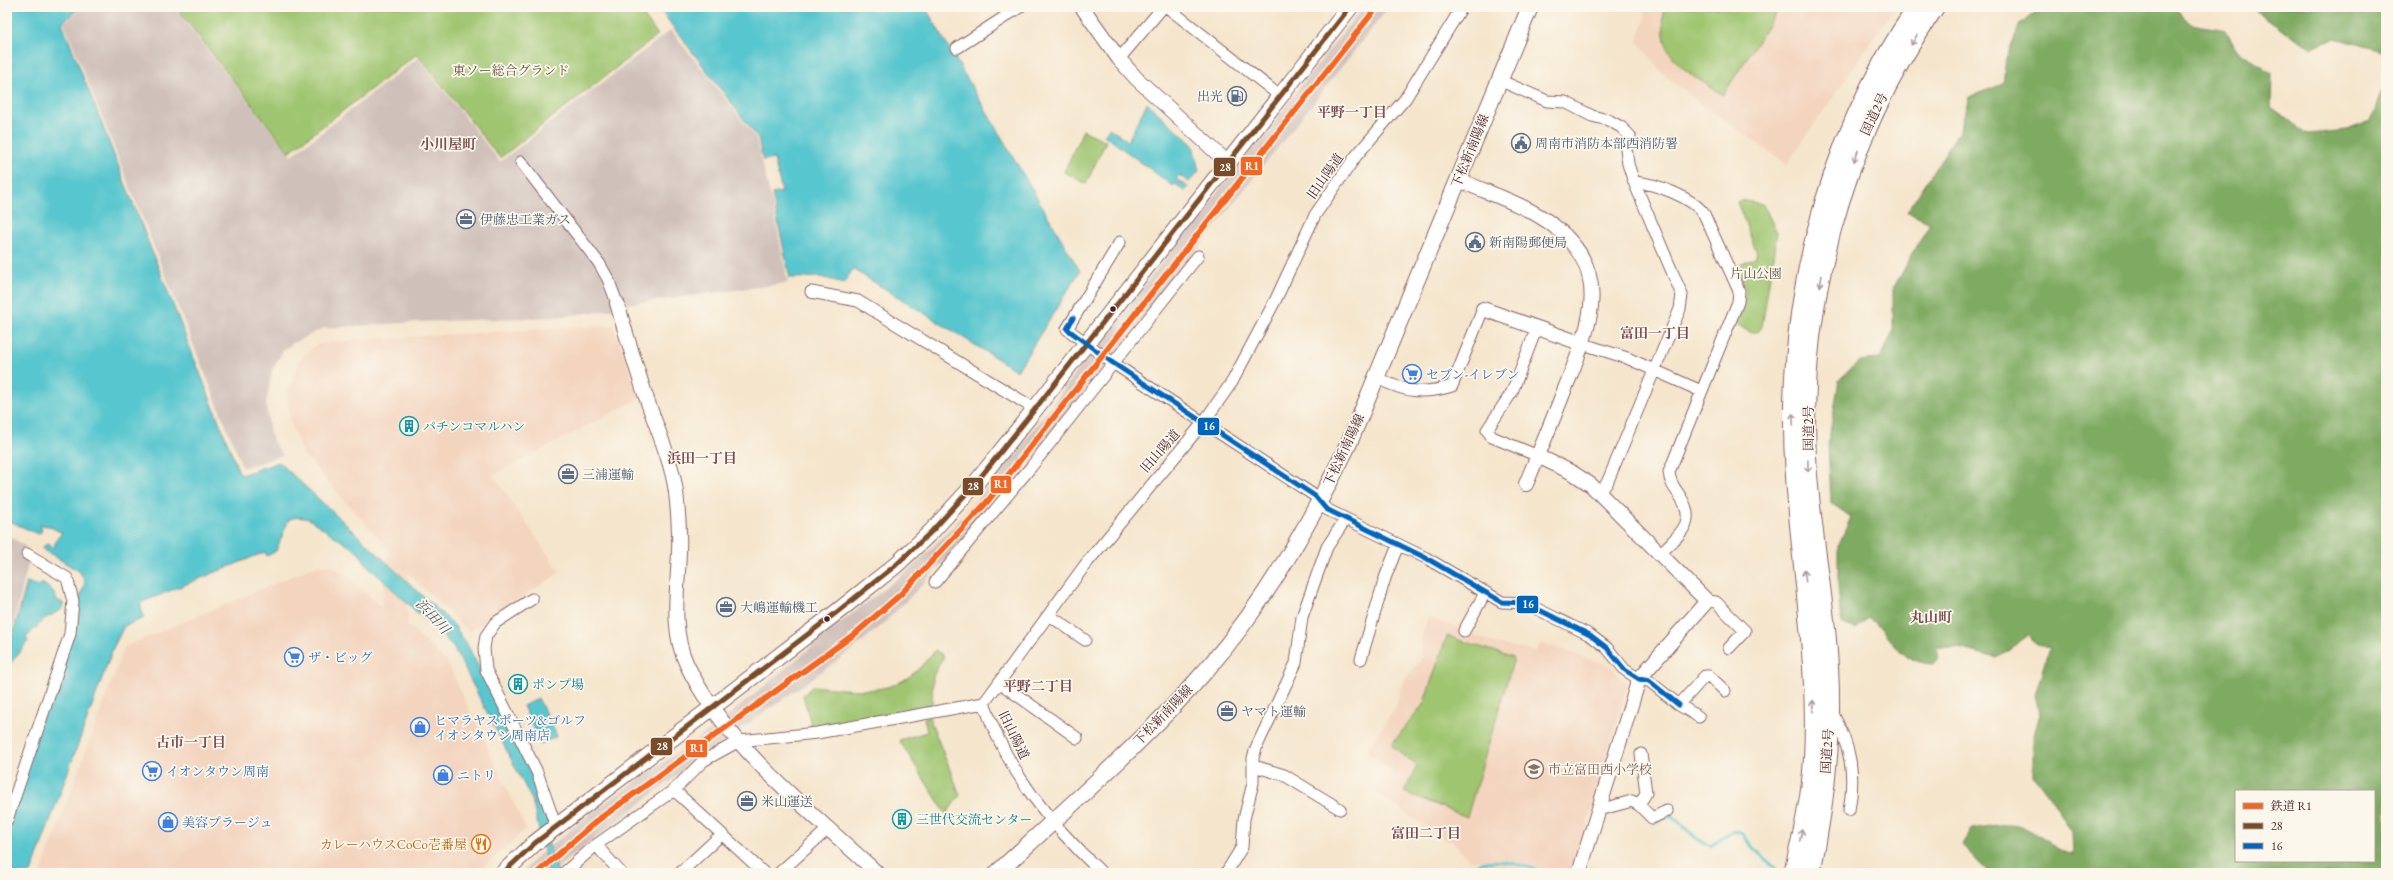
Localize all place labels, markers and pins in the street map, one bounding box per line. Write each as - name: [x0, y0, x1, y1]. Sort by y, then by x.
- fuel station icon: 出光: [1226, 85, 1248, 107]
- place label: 出光: [1197, 88, 1223, 105]
- public building icon: 周南市消防本部西消防署: [1510, 132, 1532, 154]
- place label: 周南市消防本部西消防署: [1535, 135, 1678, 152]
- office icon: 伊藤忠工業ガス: [455, 208, 477, 230]
- place label: 伊藤忠工業ガス: [480, 211, 571, 228]
- public building icon: 新南陽郵便局: [1464, 231, 1486, 253]
- place label: 新南陽郵便局: [1489, 234, 1567, 251]
- unlabelled marker: [1108, 304, 1118, 314]
- supermarket icon: セブン-イレブン: [1401, 363, 1423, 385]
- place label: セブン-イレブン: [1426, 366, 1520, 383]
- building icon: パチンコマルハン: [398, 415, 420, 437]
- place label: パチンコマルハン: [423, 418, 525, 435]
- office icon: 三浦運輸: [557, 463, 579, 485]
- place label: 三浦運輸: [582, 466, 634, 483]
- office icon: 大嶋運輸機工: [715, 596, 737, 618]
- place label: 大嶋運輸機工: [740, 599, 818, 616]
- unlabelled marker: [822, 614, 832, 624]
- supermarket icon: ザ・ビッグ: [283, 646, 305, 668]
- place label: ザ・ビッグ: [308, 649, 372, 666]
- building icon: ポンプ場: [507, 673, 529, 695]
- place label: ポンプ場: [532, 676, 584, 693]
- office icon: ヤマト運輸: [1216, 700, 1238, 722]
- place label: ヤマト運輸: [1241, 703, 1306, 720]
- place label: ヒマラヤスポーツ&ゴルフ イオンタウン周南店: [434, 712, 586, 744]
- shop icon: ヒマラヤスポーツ&ゴルフ イオンタウン周南店: [409, 716, 431, 738]
- school or university icon: 市立富田西小学校: [1523, 758, 1545, 780]
- supermarket icon: イオンタウン周南: [141, 760, 163, 782]
- place label: 市立富田西小学校: [1548, 761, 1652, 778]
- place label: イオンタウン周南: [166, 763, 269, 780]
- shop icon: ニトリ: [432, 764, 454, 786]
- place label: ニトリ: [457, 767, 496, 784]
- office icon: 米山運送: [736, 790, 758, 812]
- place label: 米山運送: [761, 793, 813, 810]
- building icon: 三世代交流センター: [891, 808, 913, 830]
- shop icon: 美容プラージュ: [157, 811, 179, 833]
- place label: 三世代交流センター: [916, 811, 1032, 828]
- place label: 美容プラージュ: [182, 814, 272, 831]
- restaurant icon: カレーハウスCoCo壱番屋: [470, 833, 492, 855]
- place label: カレーハウスCoCo壱番屋: [320, 836, 467, 853]

